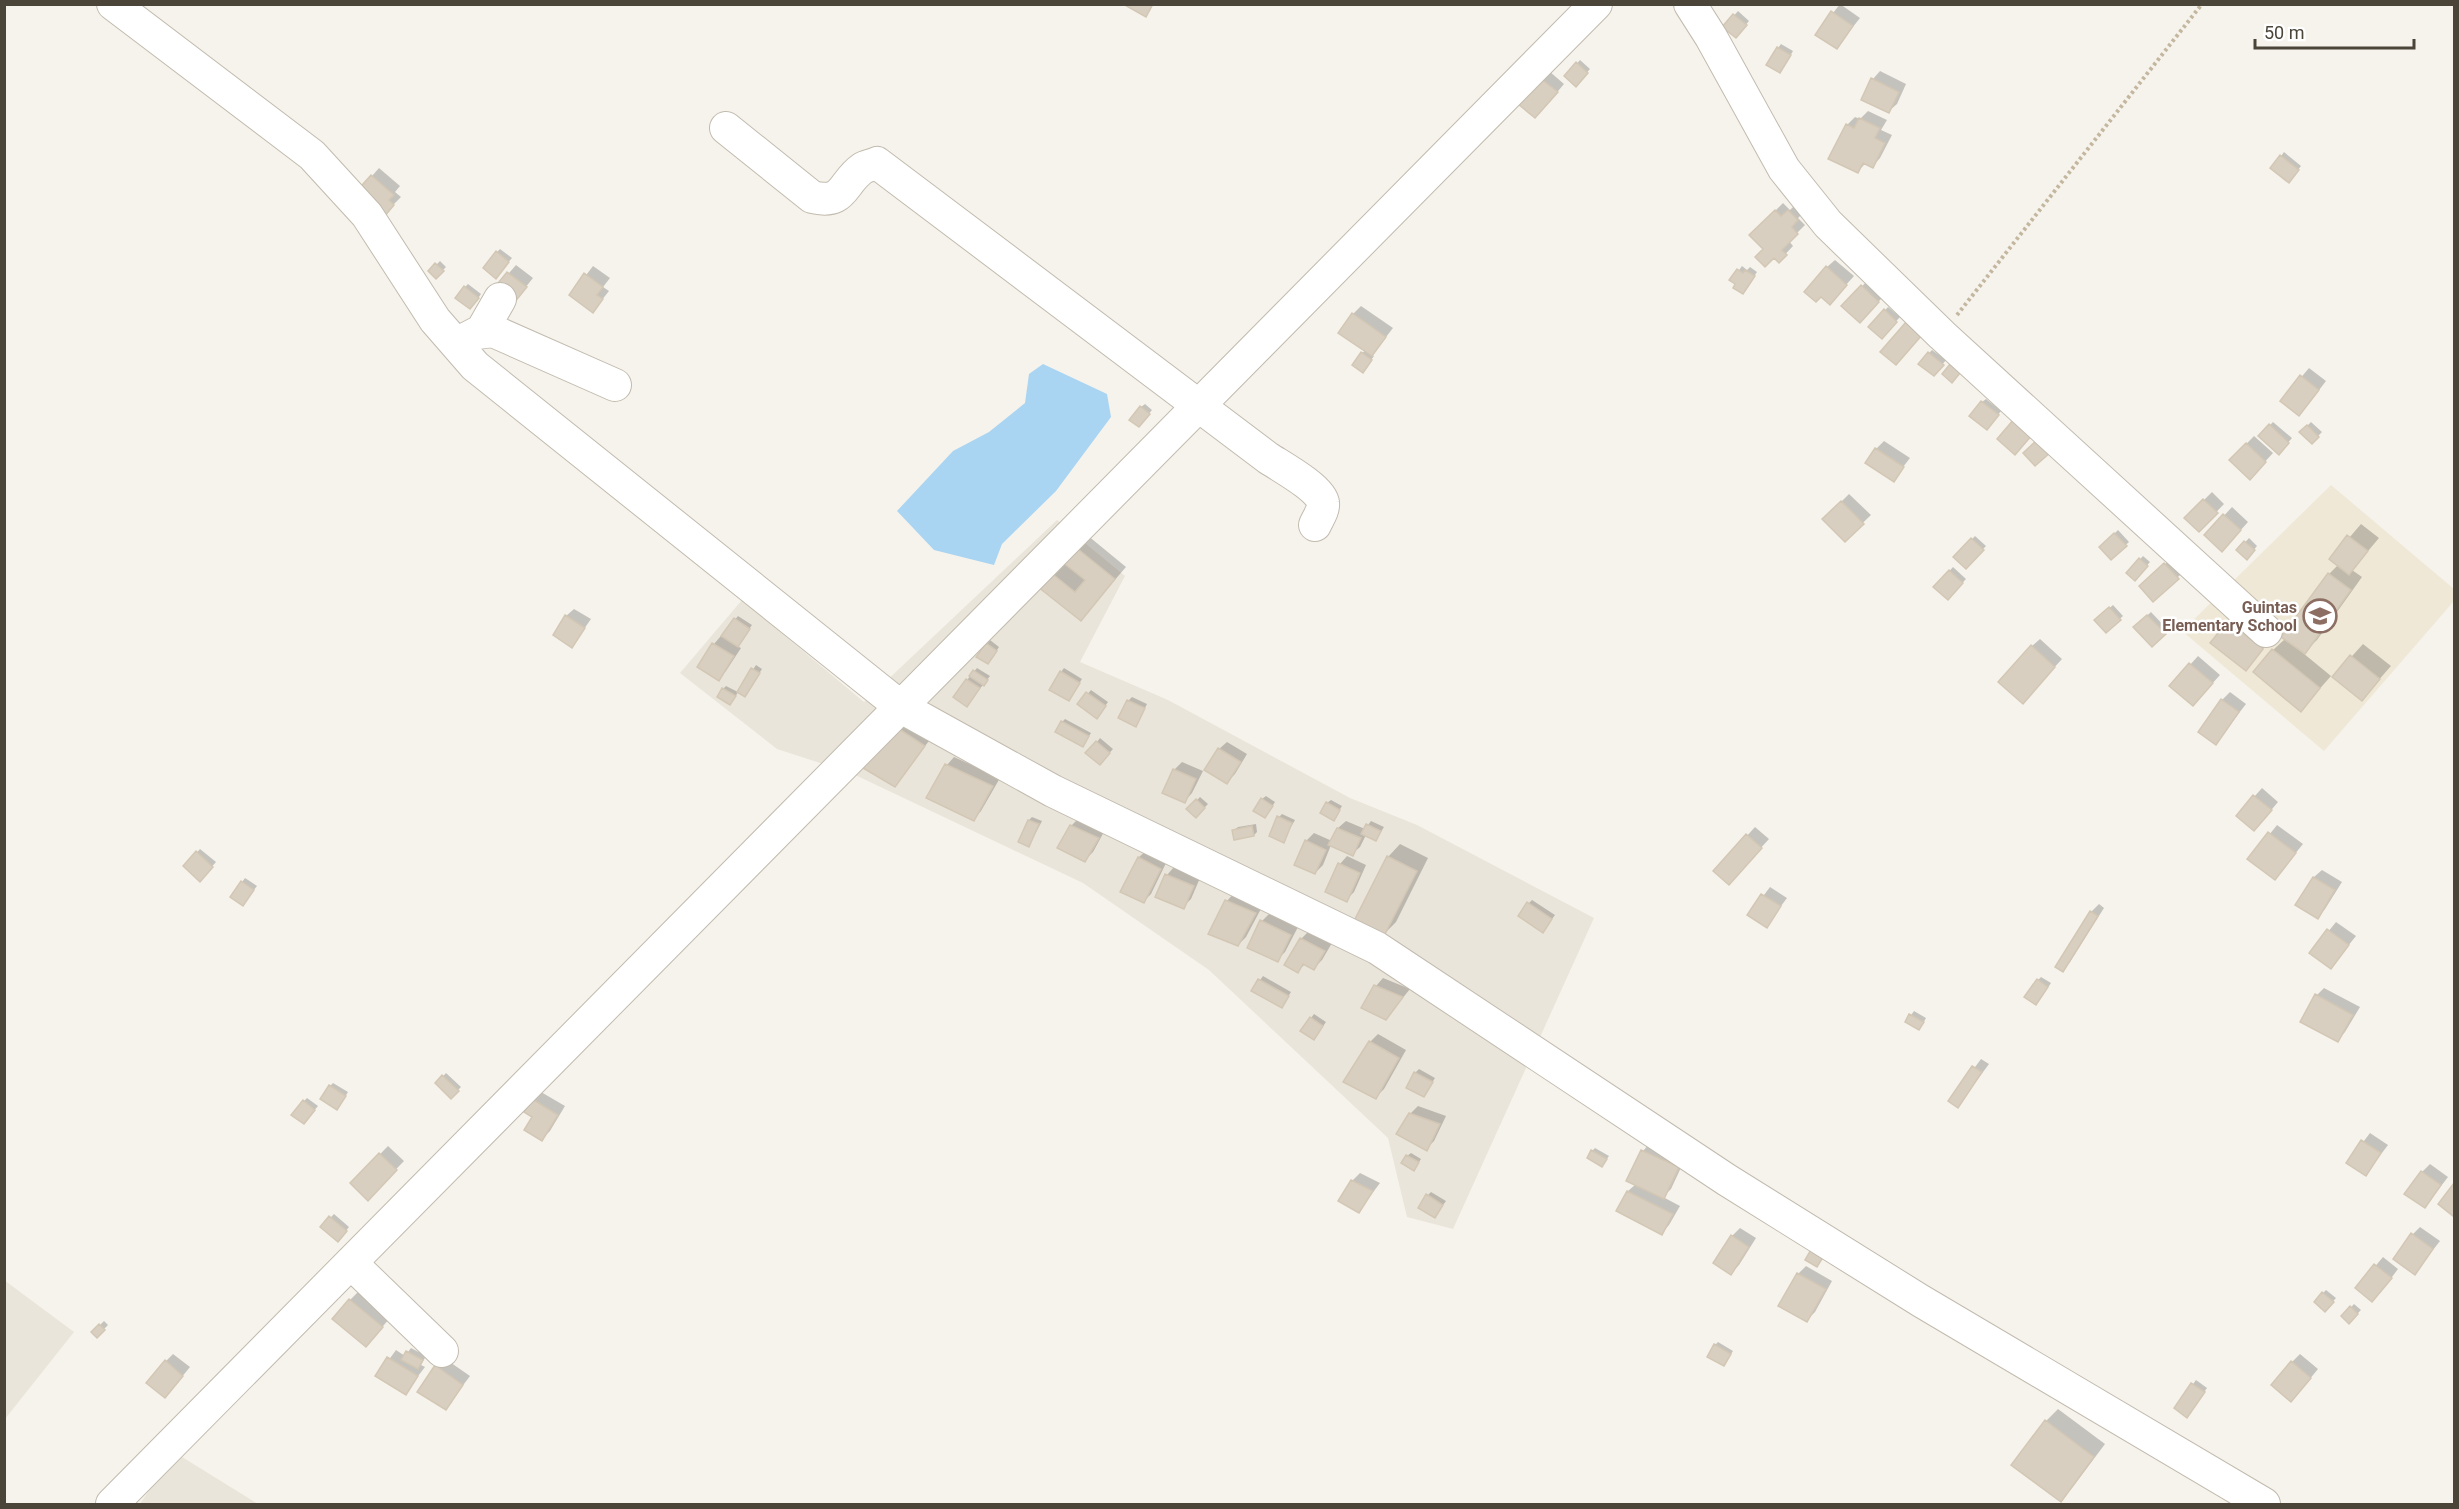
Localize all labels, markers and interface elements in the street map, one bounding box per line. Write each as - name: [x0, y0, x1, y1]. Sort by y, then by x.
- scale bar: [2255, 12, 2414, 50]
- text: 50 m: [2264, 22, 2304, 43]
- place label: Guintas Elementary School: [2162, 598, 2297, 635]
- school or university icon: Guintas Elementary School: [2302, 598, 2338, 634]

